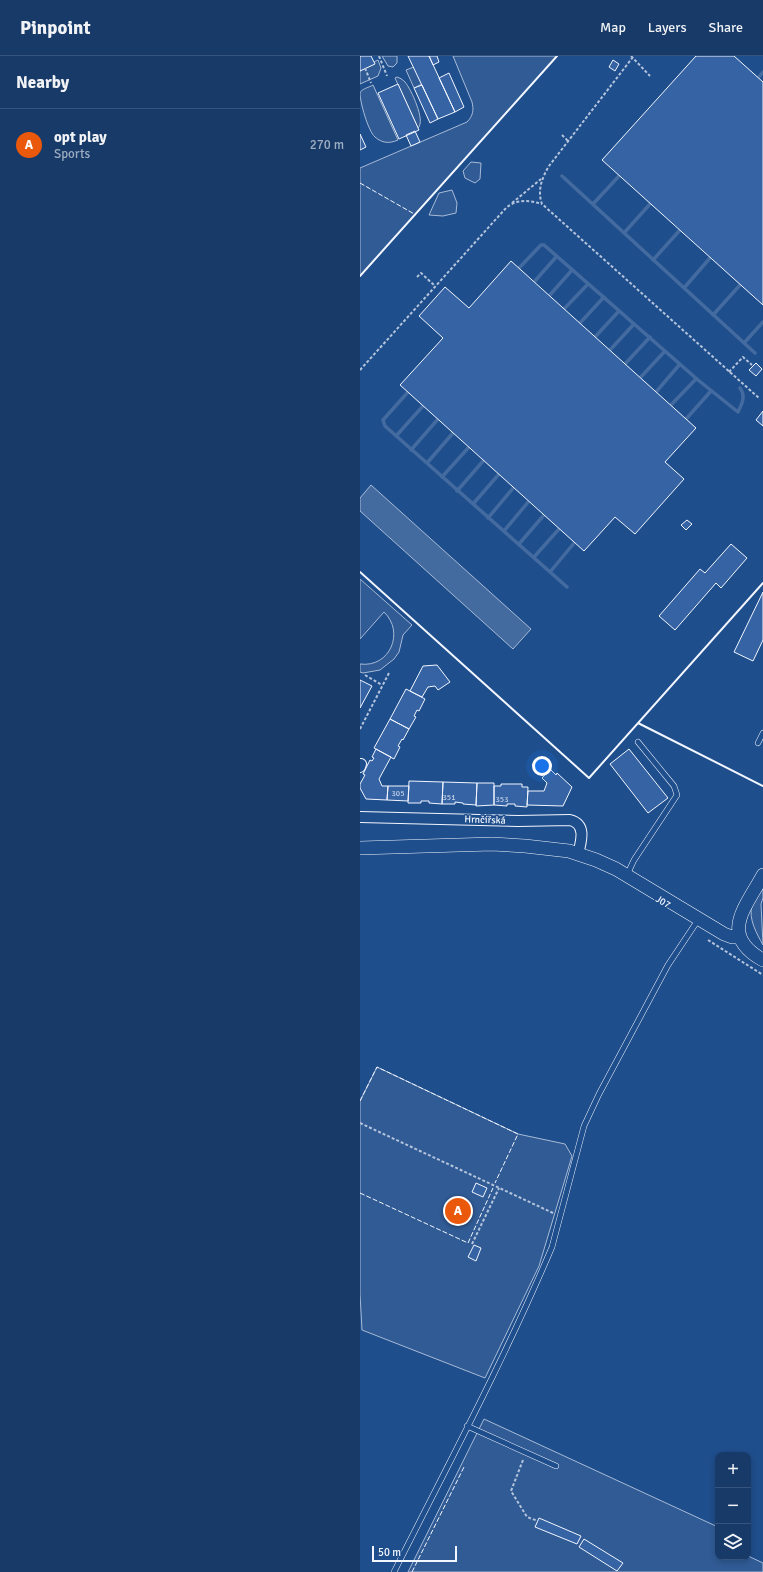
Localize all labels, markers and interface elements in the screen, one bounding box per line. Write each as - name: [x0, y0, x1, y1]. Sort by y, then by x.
- text: Pinpoint: [20, 16, 91, 40]
- text: Map: [600, 19, 626, 36]
- text: Layers: [648, 19, 687, 36]
- text: Share: [709, 19, 743, 36]
- text: Nearby: [16, 72, 69, 93]
- text: opt play: [54, 128, 107, 146]
- text: A: [25, 137, 33, 153]
- text: 270 m: [310, 137, 344, 153]
- text: Sports: [54, 146, 90, 162]
- your location: [532, 756, 552, 776]
- house number: 305: [392, 788, 404, 798]
- house number: 351: [443, 792, 455, 802]
- house number: 353: [496, 794, 508, 804]
- street label: Hrnčířská: [464, 813, 506, 827]
- street label: J07: [653, 893, 673, 911]
- pin: A: [445, 1196, 471, 1226]
- map controls: [715, 1452, 751, 1560]
- button: +: [715, 1452, 751, 1488]
- button: −: [715, 1488, 751, 1524]
- button: layers: [715, 1524, 751, 1560]
- scale bar: [372, 1544, 457, 1563]
- text: 50 m: [378, 1546, 401, 1559]

